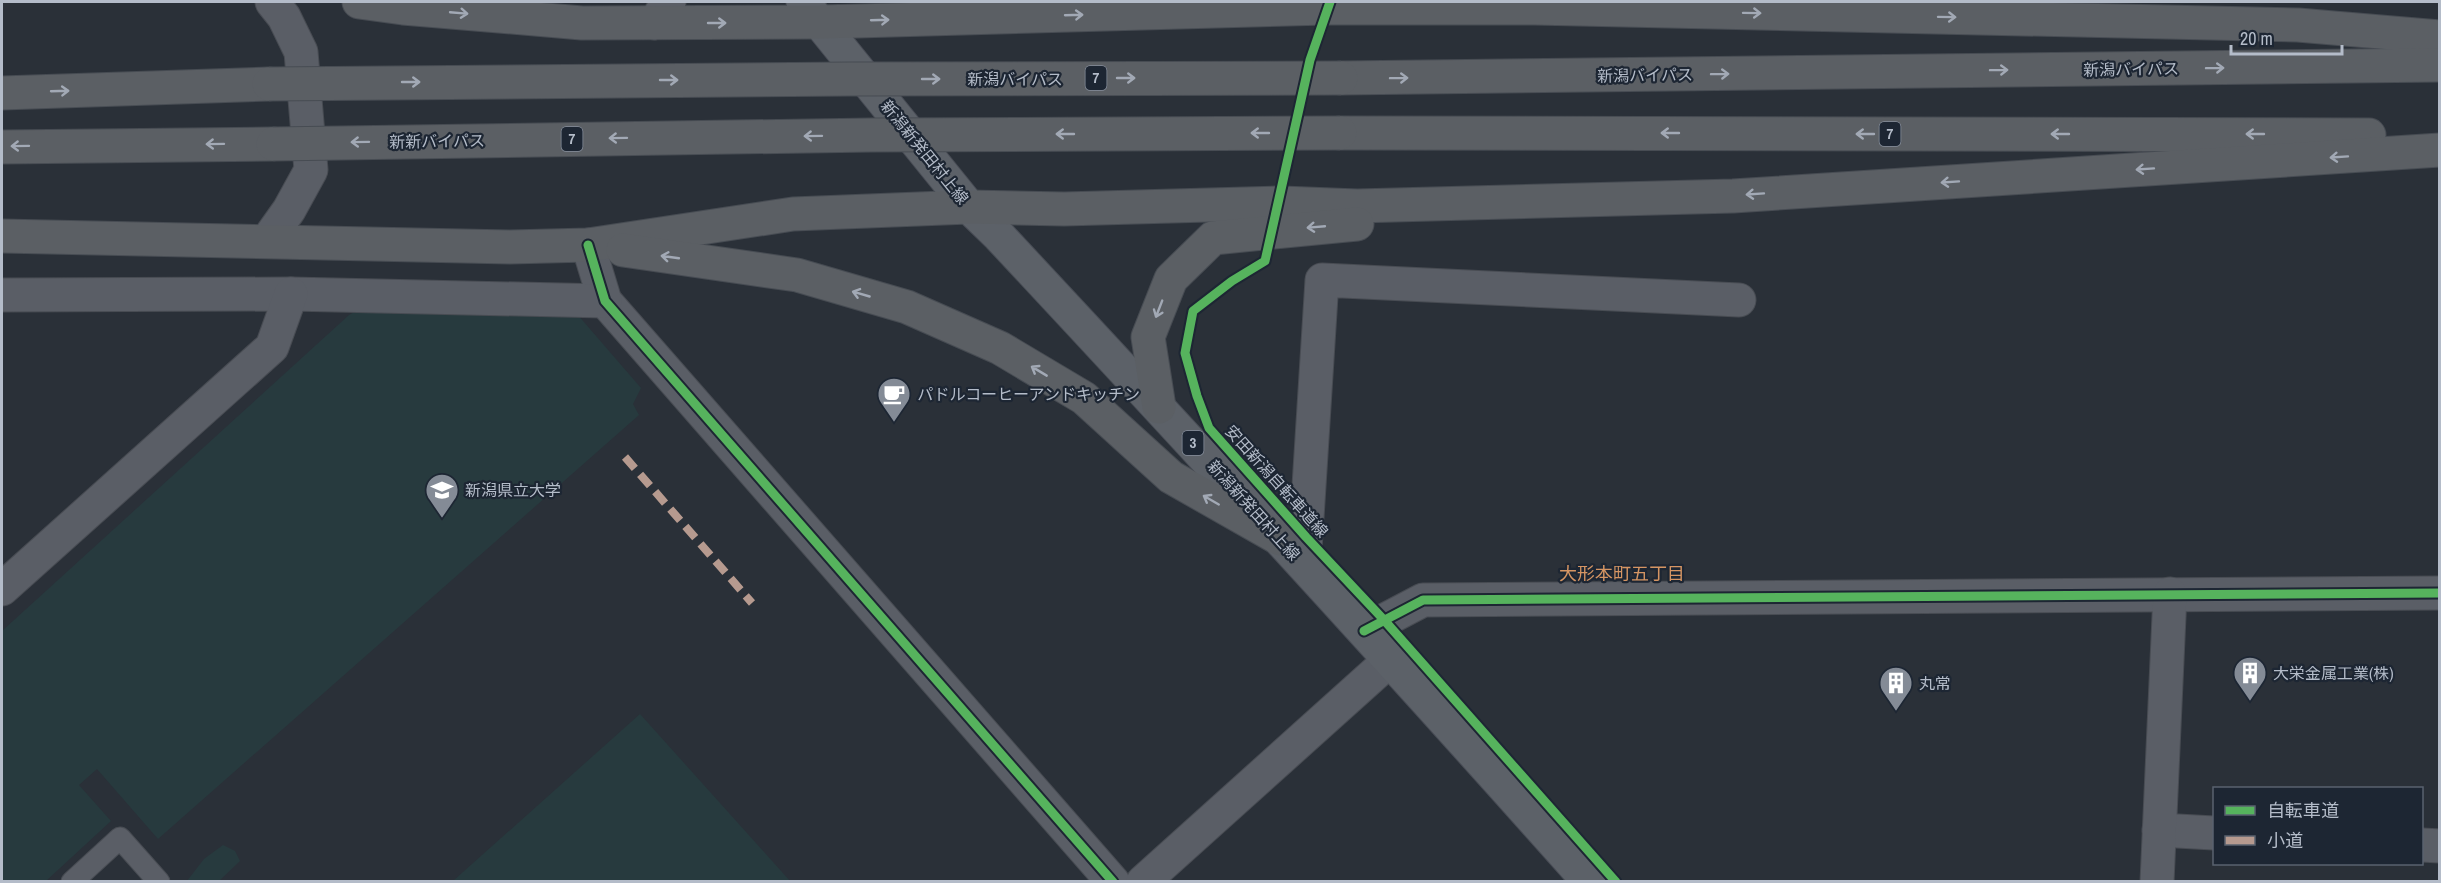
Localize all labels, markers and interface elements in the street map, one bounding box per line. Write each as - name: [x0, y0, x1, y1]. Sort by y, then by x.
- one-way arrow: [1742, 7, 1762, 18]
- one-way arrow: [449, 8, 469, 19]
- one-way arrow: [1064, 9, 1084, 21]
- one-way arrow: [1937, 11, 1957, 23]
- one-way arrow: [869, 15, 889, 26]
- one-way arrow: [706, 17, 726, 29]
- scale bar: [2231, 18, 2342, 56]
- text: 20 m: [2240, 26, 2273, 51]
- street label: 新潟バイパス: [2083, 57, 2179, 81]
- one-way arrow: [2205, 62, 2225, 74]
- street label: 新潟バイパス: [1597, 63, 1693, 87]
- one-way arrow: [1989, 65, 2009, 76]
- road number: 7: [1086, 66, 1106, 90]
- street label: 新潟バイパス: [967, 68, 1063, 90]
- one-way arrow: [1710, 68, 1730, 80]
- one-way arrow: [1115, 72, 1135, 84]
- one-way arrow: [1389, 72, 1409, 83]
- one-way arrow: [920, 73, 940, 85]
- one-way arrow: [659, 74, 679, 86]
- one-way arrow: [401, 77, 421, 88]
- one-way arrow: [49, 85, 69, 96]
- street label: 新潟新発田村上線: [876, 95, 974, 209]
- road number: 7: [1880, 122, 1900, 146]
- road number: 7: [562, 127, 582, 151]
- one-way arrow: [1251, 127, 1271, 139]
- one-way arrow: [1661, 127, 1681, 139]
- one-way arrow: [1056, 128, 1076, 140]
- one-way arrow: [1856, 128, 1876, 140]
- one-way arrow: [2051, 128, 2071, 140]
- one-way arrow: [2246, 128, 2266, 140]
- street label: 新新バイパス: [389, 129, 485, 153]
- one-way arrow: [804, 130, 824, 141]
- one-way arrow: [609, 133, 629, 144]
- one-way arrow: [351, 137, 371, 148]
- one-way arrow: [205, 138, 225, 150]
- one-way arrow: [10, 140, 30, 152]
- one-way arrow: [2330, 152, 2350, 163]
- one-way arrow: [2135, 164, 2155, 175]
- one-way arrow: [1941, 177, 1960, 188]
- one-way arrow: [1746, 189, 1766, 200]
- one-way arrow: [1306, 222, 1326, 233]
- one-way arrow: [661, 251, 681, 262]
- one-way arrow: [852, 288, 871, 299]
- one-way arrow: [1153, 300, 1164, 318]
- one-way arrow: [1031, 365, 1048, 377]
- cafe icon: パドルコーヒーアンドキッチン: [876, 376, 912, 423]
- place label: パドルコーヒーアンドキッチン: [917, 383, 1140, 405]
- street label: 安田新潟自転車道線: [1221, 420, 1333, 542]
- road number: 3: [1182, 431, 1204, 455]
- street label: 新潟新発田村上線: [1203, 455, 1305, 565]
- school or university icon: 新潟県立大学: [424, 472, 460, 519]
- place label: 新潟県立大学: [465, 479, 561, 501]
- one-way arrow: [1203, 494, 1220, 506]
- district label: 大形本町五丁目: [1559, 561, 1685, 586]
- building icon: 大栄金属工業(株): [2232, 655, 2268, 702]
- place label: 大栄金属工業(株): [2273, 662, 2394, 684]
- building icon: 丸常: [1878, 665, 1914, 712]
- place label: 丸常: [1919, 672, 1951, 694]
- legend: [2213, 787, 2423, 865]
- text: 自転車道: [2267, 798, 2339, 823]
- text: 小道: [2267, 828, 2303, 853]

